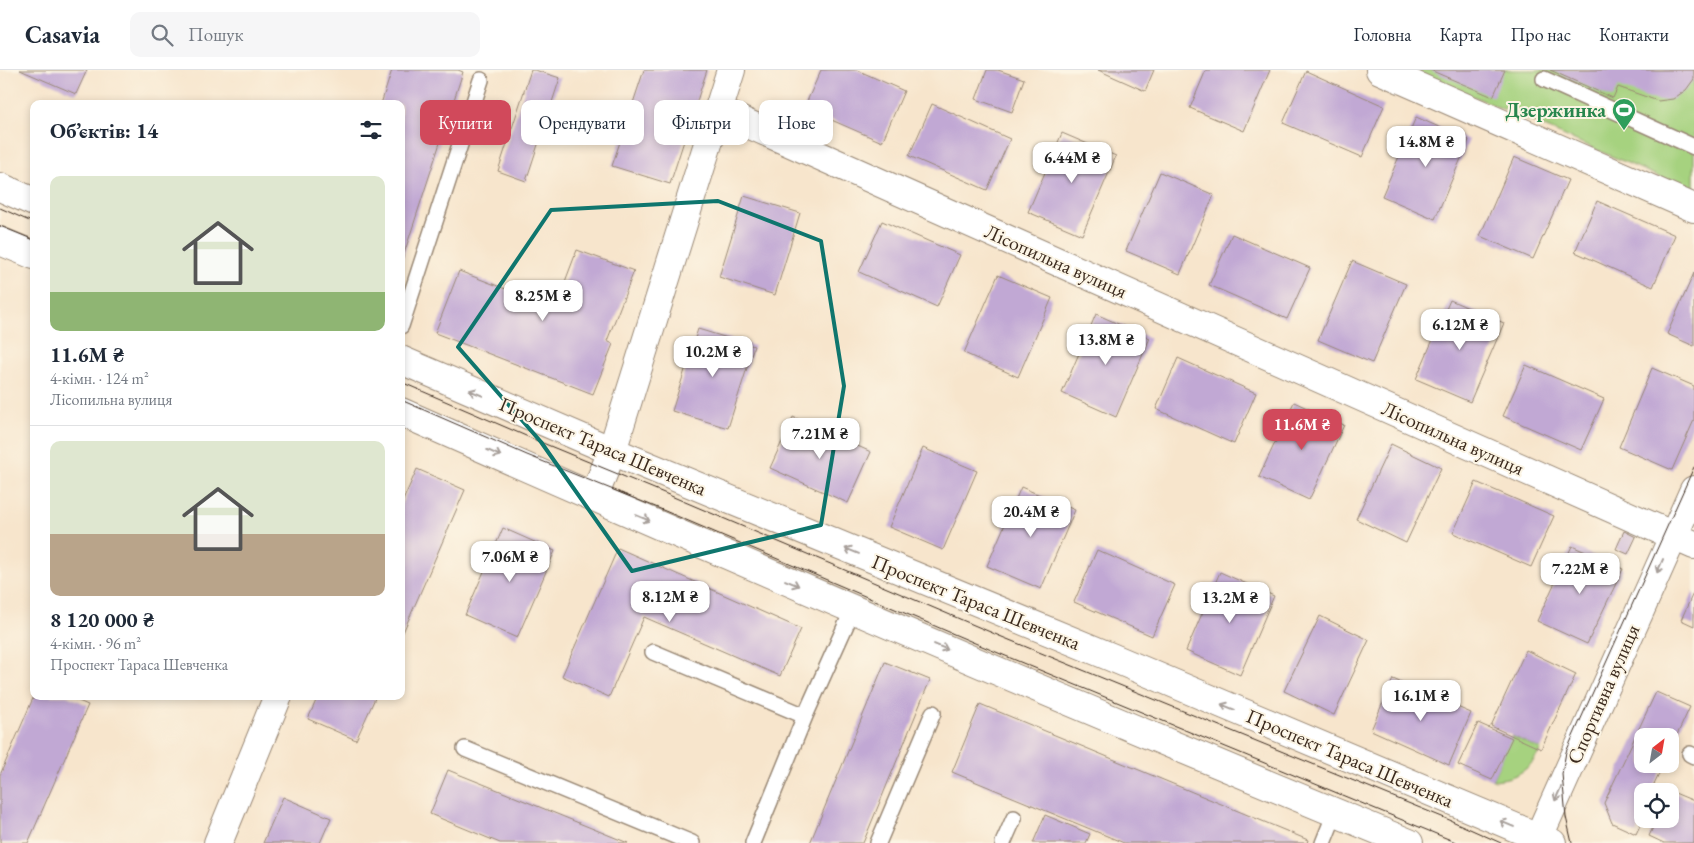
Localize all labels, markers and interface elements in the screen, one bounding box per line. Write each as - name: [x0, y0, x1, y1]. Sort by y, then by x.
- search box: [130, 12, 480, 57]
- text: Casavia: [25, 19, 100, 50]
- icon: search: [148, 21, 176, 49]
- text: Пошук: [188, 22, 244, 47]
- text: Головна: [1354, 23, 1411, 46]
- text: Карта: [1439, 23, 1482, 46]
- text: Про нас: [1510, 23, 1571, 46]
- text: Контакти: [1599, 23, 1669, 46]
- place label: Дзержинка: [1505, 97, 1606, 123]
- sports icon: Дзержинка: [1611, 97, 1637, 131]
- chip: Купити: [420, 100, 511, 145]
- chip: Орендувати: [521, 100, 644, 145]
- chip: Фільтри: [654, 100, 749, 145]
- chip: Нове: [759, 100, 833, 145]
- icon: filters: [357, 116, 385, 144]
- text: Об’єктів: 14: [50, 117, 158, 144]
- pin: 14.8M ₴: [1380, 126, 1472, 168]
- text: 14.8M ₴: [1398, 131, 1454, 152]
- pin: 6.44M ₴: [1026, 142, 1118, 184]
- text: 6.44M ₴: [1044, 147, 1100, 168]
- icon: home: [173, 208, 263, 298]
- street label: Лісопильна вулиця: [981, 218, 1131, 304]
- pin: 8.25M ₴: [497, 280, 589, 322]
- text: 8.25M ₴: [515, 285, 571, 306]
- pin: 6.12M ₴: [1414, 308, 1506, 351]
- text: 6.12M ₴: [1432, 314, 1488, 335]
- pin: 13.8M ₴: [1060, 324, 1152, 366]
- text: 13.8M ₴: [1078, 329, 1134, 350]
- pin: 10.2M ₴: [667, 336, 759, 378]
- text: 11.6M ₴: [50, 341, 124, 368]
- text: 10.2M ₴: [685, 341, 741, 362]
- text: 4-кімн. · 124 m²: [50, 368, 149, 389]
- one-way arrow: [469, 387, 484, 397]
- text: Лісопильна вулиця: [50, 389, 172, 410]
- street label: Проспект Тараса Шевченка: [495, 391, 711, 501]
- street label: Лісопильна вулиця: [1378, 395, 1528, 481]
- pin: 11.6M ₴: [1256, 408, 1348, 451]
- text: 11.6M ₴: [1274, 414, 1330, 435]
- pin: 7.21M ₴: [774, 418, 866, 460]
- text: 7.21M ₴: [792, 423, 848, 444]
- one-way arrow: [486, 448, 501, 458]
- icon: home: [173, 474, 263, 564]
- pin: 20.4M ₴: [985, 496, 1077, 538]
- text: 20.4M ₴: [1003, 501, 1059, 522]
- one-way arrow: [635, 514, 650, 524]
- pin: 7.06M ₴: [464, 540, 556, 583]
- one-way arrow: [845, 545, 860, 555]
- text: 7.06M ₴: [482, 546, 538, 567]
- street label: Проспект Тараса Шевченка: [868, 548, 1084, 656]
- pin: 7.22M ₴: [1534, 552, 1626, 595]
- text: 7.22M ₴: [1552, 558, 1608, 579]
- one-way arrow: [1654, 558, 1664, 573]
- one-way arrow: [784, 578, 799, 588]
- pin: 8.12M ₴: [624, 580, 716, 623]
- pin: 13.2M ₴: [1184, 582, 1276, 624]
- text: 8.12M ₴: [642, 586, 698, 607]
- text: 13.2M ₴: [1202, 587, 1258, 608]
- text: 8 120 000 ₴: [50, 606, 154, 633]
- street label: Спортивна вулиця: [1561, 620, 1645, 768]
- text: 4-кімн. · 96 m²: [50, 633, 141, 654]
- one-way arrow: [933, 642, 948, 652]
- text: Проспект Тараса Шевченка: [50, 654, 228, 675]
- pin: 16.1M ₴: [1375, 680, 1467, 722]
- text: 16.1M ₴: [1393, 685, 1449, 706]
- one-way arrow: [1221, 701, 1236, 711]
- street label: Проспект Тараса Шевченка: [1242, 703, 1458, 813]
- north arrow: [1634, 728, 1679, 772]
- map controls: [1634, 728, 1679, 828]
- button: locate: [1634, 783, 1679, 828]
- one-way arrow: [1552, 786, 1562, 801]
- one-way arrow: [1500, 818, 1515, 828]

